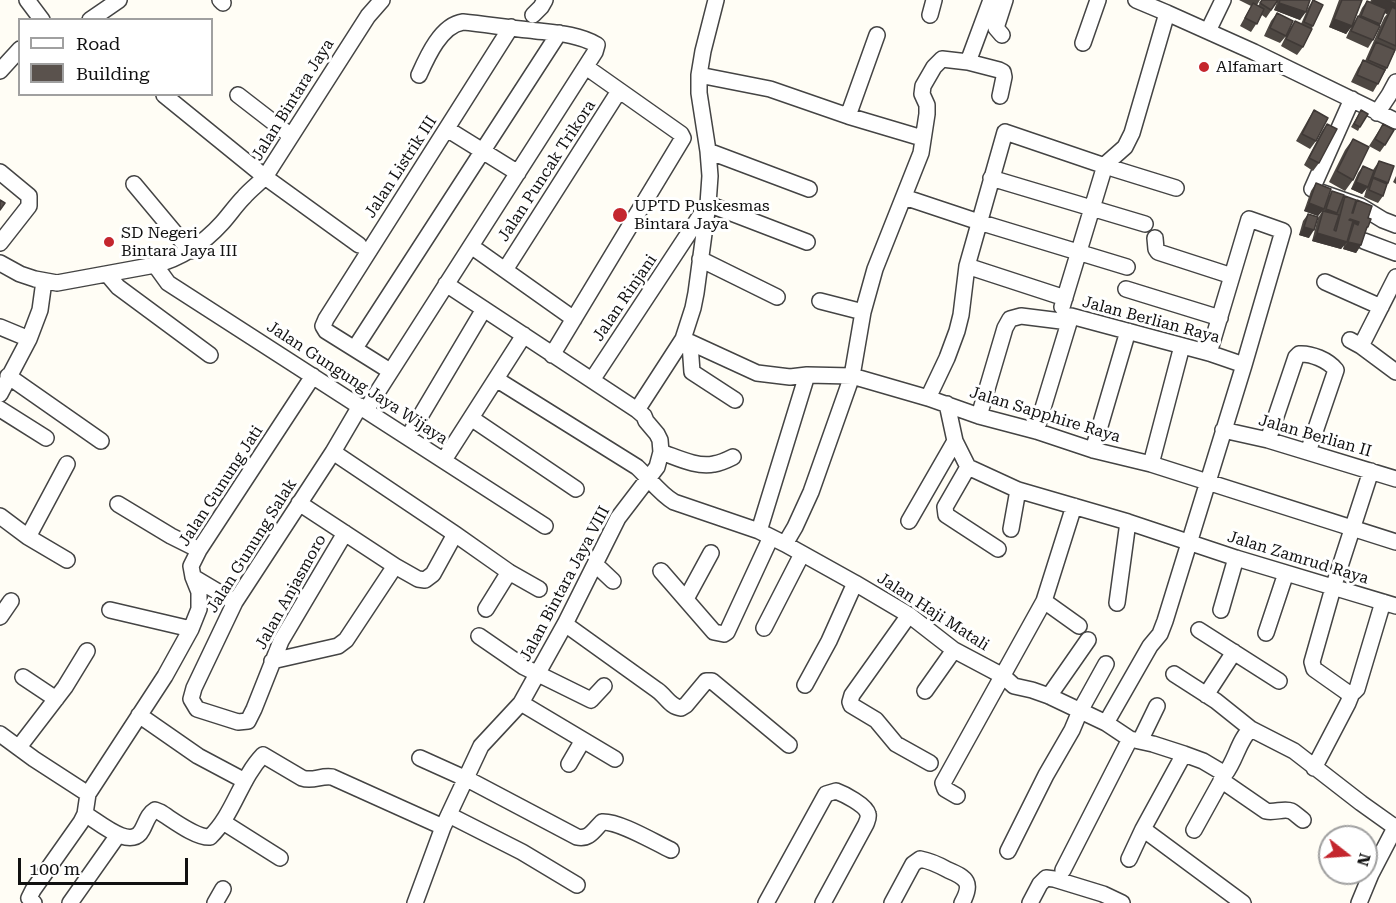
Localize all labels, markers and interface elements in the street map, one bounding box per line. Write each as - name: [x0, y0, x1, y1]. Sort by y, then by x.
- legend: [18, 18, 213, 96]
- text: Road: [76, 33, 120, 54]
- street label: Jalan Bintara Jaya: [248, 36, 338, 164]
- place label: Alfamart: [1216, 57, 1283, 77]
- marker: Alfamart: [1197, 60, 1211, 74]
- text: Building: [76, 63, 150, 84]
- street label: Jalan Puncak Trikora: [494, 97, 600, 245]
- street label: Jalan Listrik III: [361, 112, 441, 222]
- place label: UPTD Puskesmas Bintara Jaya: [634, 196, 770, 234]
- marker: UPTD Puskesmas Bintara Jaya: [611, 206, 629, 224]
- place label: SD Negeri Bintara Jaya III: [121, 223, 238, 261]
- marker: SD Negeri Bintara Jaya III: [102, 235, 116, 249]
- street label: Jalan Rinjani: [589, 251, 661, 345]
- street label: Jalan Berlian Raya: [1080, 292, 1222, 348]
- street label: Jalan Gungung Jaya Wijaya: [263, 317, 451, 449]
- street label: Jalan Sapphire Raya: [967, 383, 1123, 447]
- street label: Jalan Berlian II: [1256, 411, 1374, 461]
- street label: Jalan Gunung Jati: [175, 422, 267, 550]
- street label: Jalan Gunung Salak: [203, 476, 301, 616]
- street label: Jalan Bintara Jaya VIII: [516, 503, 614, 665]
- street label: Jalan Zamrud Raya: [1225, 527, 1371, 589]
- street label: Jalan Anjasmoro: [251, 531, 331, 653]
- street label: Jalan Haji Matali: [874, 569, 992, 655]
- north arrow: [1318, 825, 1378, 885]
- scale bar: [21, 846, 190, 884]
- text: N: [1353, 851, 1375, 868]
- text: 100 m: [29, 858, 80, 879]

